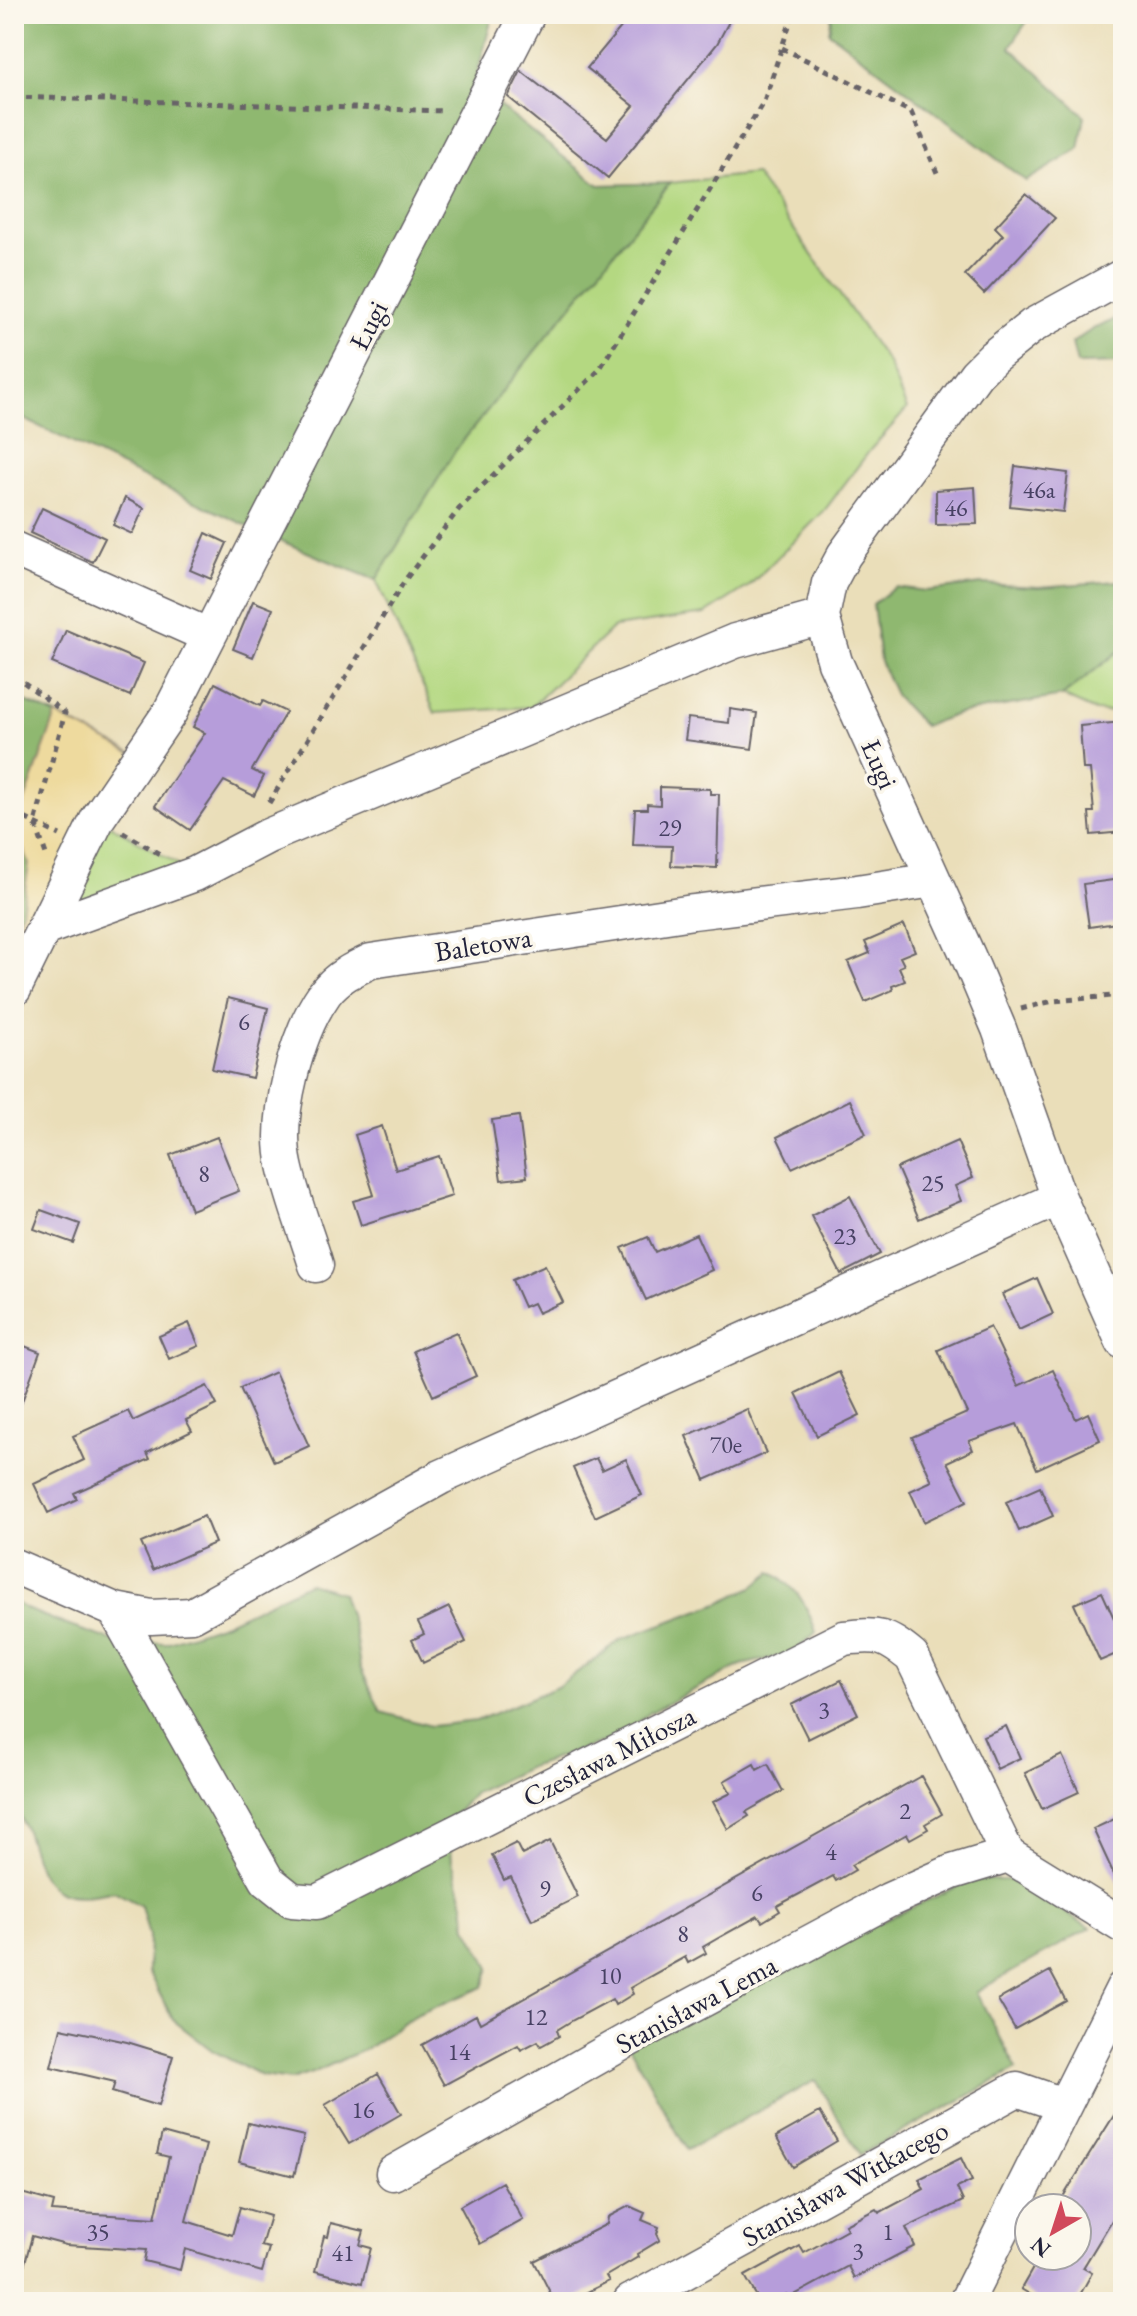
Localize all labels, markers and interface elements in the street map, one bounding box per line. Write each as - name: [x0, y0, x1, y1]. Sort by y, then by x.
- street label: Ługi: [341, 294, 395, 356]
- house number: 46a: [1023, 474, 1056, 505]
- house number: 46: [944, 492, 968, 523]
- street label: Ługi: [853, 734, 907, 794]
- house number: 29: [658, 812, 682, 843]
- street label: Baletowa: [432, 918, 535, 969]
- house number: 6: [238, 1006, 250, 1037]
- house number: 8: [198, 1158, 210, 1189]
- house number: 25: [921, 1167, 945, 1198]
- house number: 23: [833, 1220, 857, 1251]
- house number: 70e: [710, 1429, 742, 1460]
- house number: 3: [818, 1694, 830, 1725]
- street label: Czesława Miłosza: [517, 1697, 702, 1815]
- house number: 2: [899, 1795, 911, 1826]
- house number: 4: [825, 1836, 837, 1867]
- house number: 9: [539, 1873, 551, 1904]
- house number: 6: [751, 1877, 763, 1908]
- house number: 8: [677, 1918, 689, 1949]
- street label: Stanisława Lema: [609, 1946, 784, 2062]
- house number: 10: [598, 1960, 622, 1991]
- house number: 12: [524, 2001, 548, 2032]
- house number: 14: [447, 2036, 471, 2067]
- house number: 16: [351, 2094, 375, 2125]
- street label: Stanisława Witkacego: [735, 2111, 955, 2255]
- north arrow: [1013, 2192, 1093, 2272]
- house number: 35: [86, 2216, 110, 2247]
- house number: 1: [882, 2216, 894, 2247]
- text: N: [1025, 2230, 1057, 2264]
- house number: 3: [852, 2235, 864, 2266]
- house number: 41: [331, 2237, 355, 2268]

